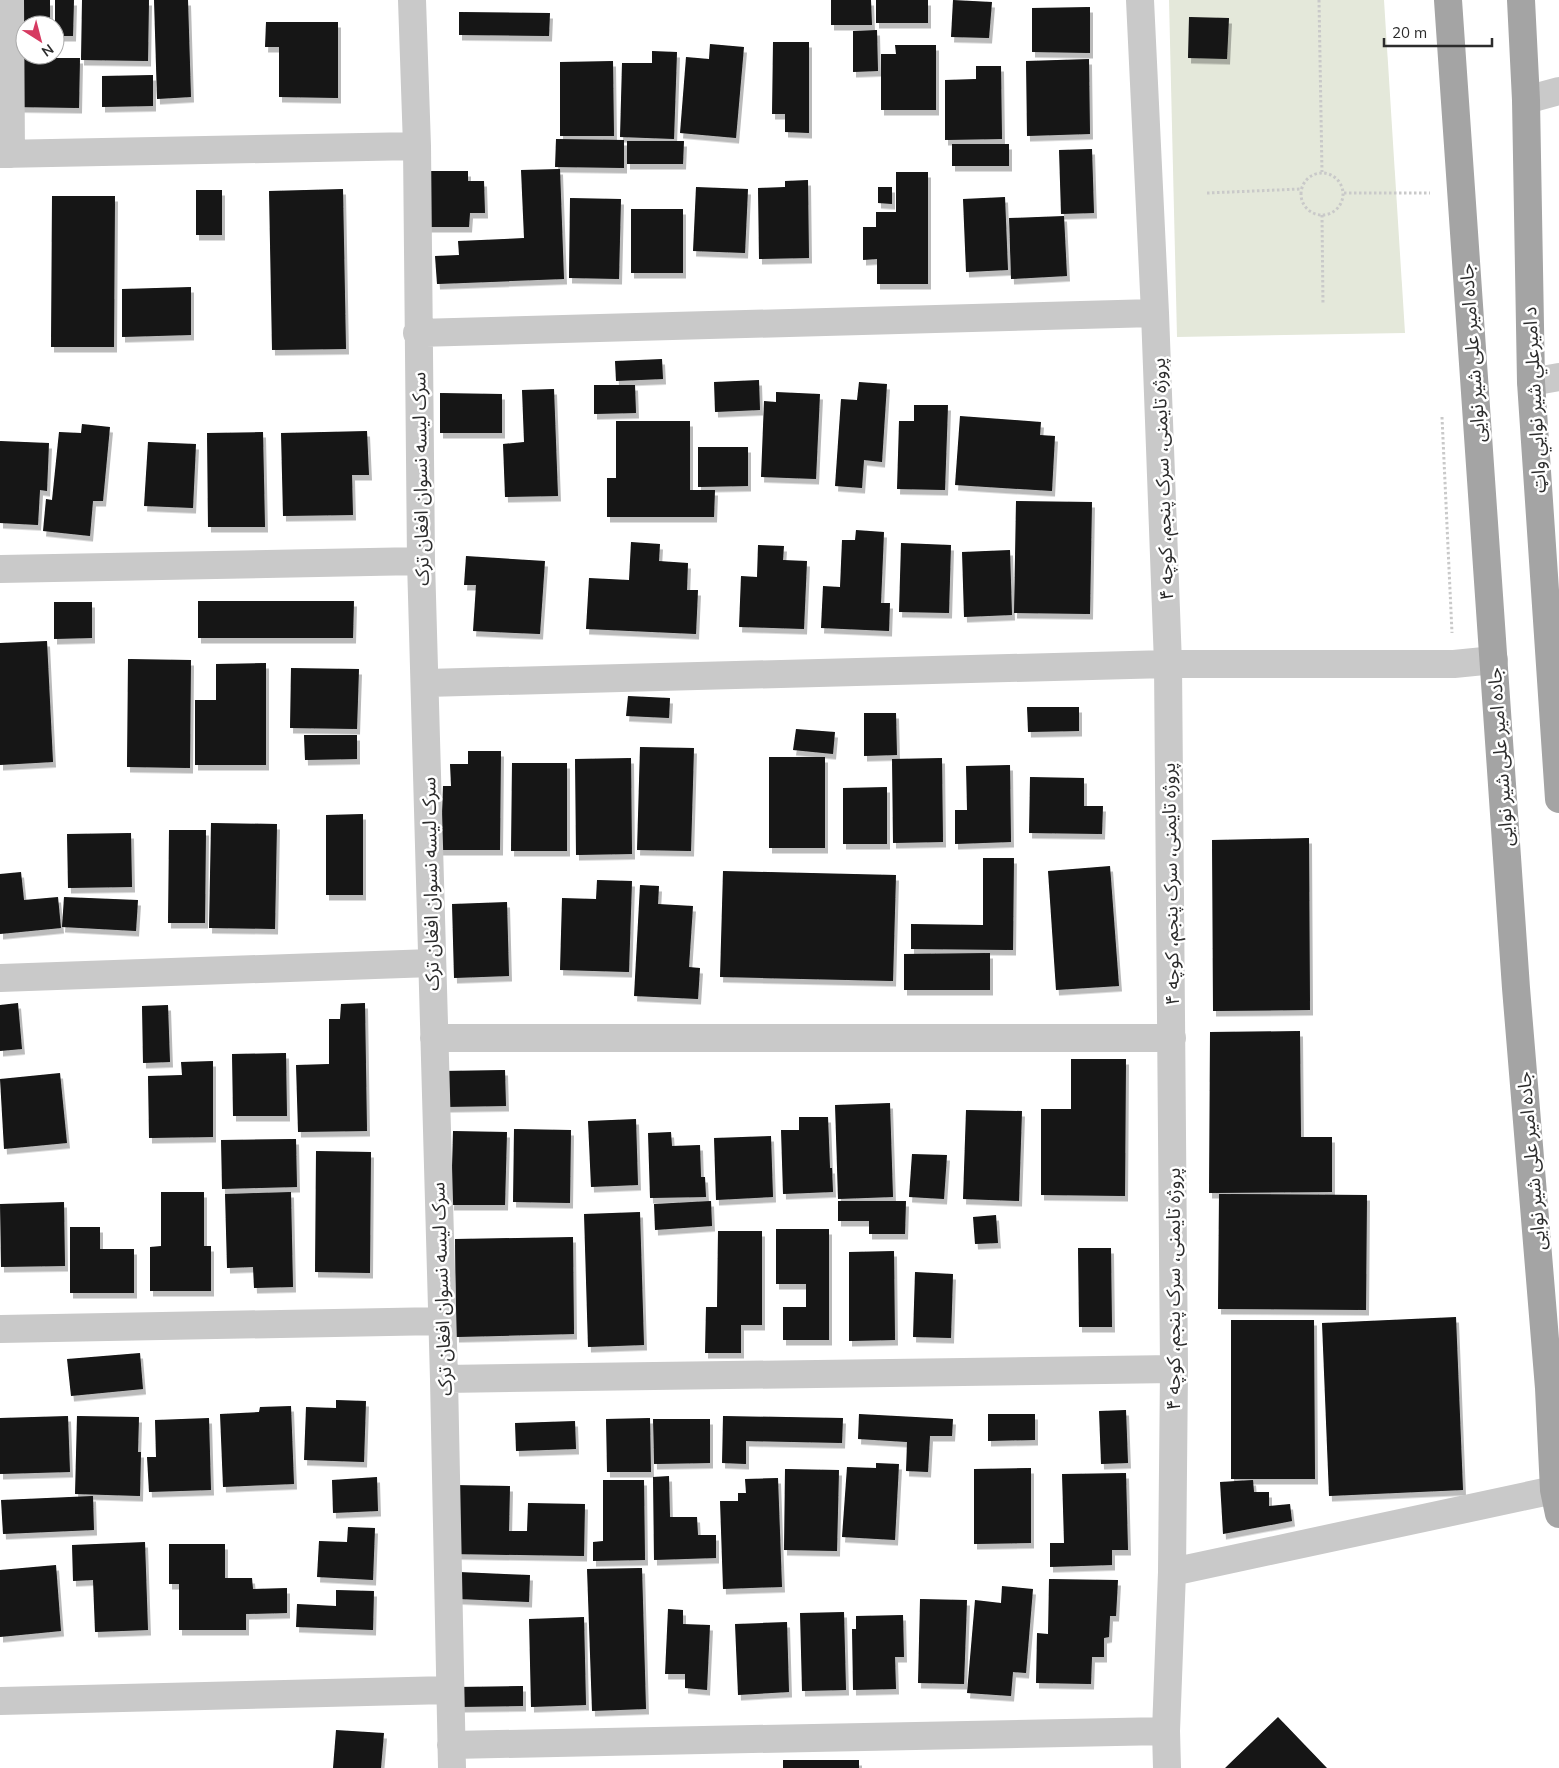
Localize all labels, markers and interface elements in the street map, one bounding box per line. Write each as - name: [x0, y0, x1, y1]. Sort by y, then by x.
- north arrow: [15, 15, 65, 65]
- scale bar: [1384, 15, 1492, 47]
- text: 20 m: [1392, 23, 1427, 42]
- text: N: [38, 40, 57, 61]
- street label: جاده امیر علی شیر نوایی: [1454, 263, 1490, 443]
- street label: د امیرعلي شیر نوايي واټ: [1517, 306, 1554, 494]
- street label: پروژه تایمنی، سرک پنجم، کوچه ۴: [1146, 357, 1181, 601]
- street label: سرک لیسه نسوان افغان‌ ترک: [406, 372, 434, 586]
- street label: جاده امیر علی شیر نوایی: [1482, 667, 1518, 847]
- street label: پروژه تایمنی، سرک پنجم، کوچه ۴: [1156, 762, 1187, 1006]
- street label: سرک لیسه نسوان افغان‌ ترک: [416, 777, 444, 991]
- street label: جاده امیر علی شیر نوایی: [1511, 1071, 1551, 1251]
- street label: پروژه تایمنی، سرک پنجم، کوچه ۴: [1161, 1168, 1188, 1410]
- street label: سرک لیسه نسوان افغان‌ ترک: [425, 1182, 457, 1396]

